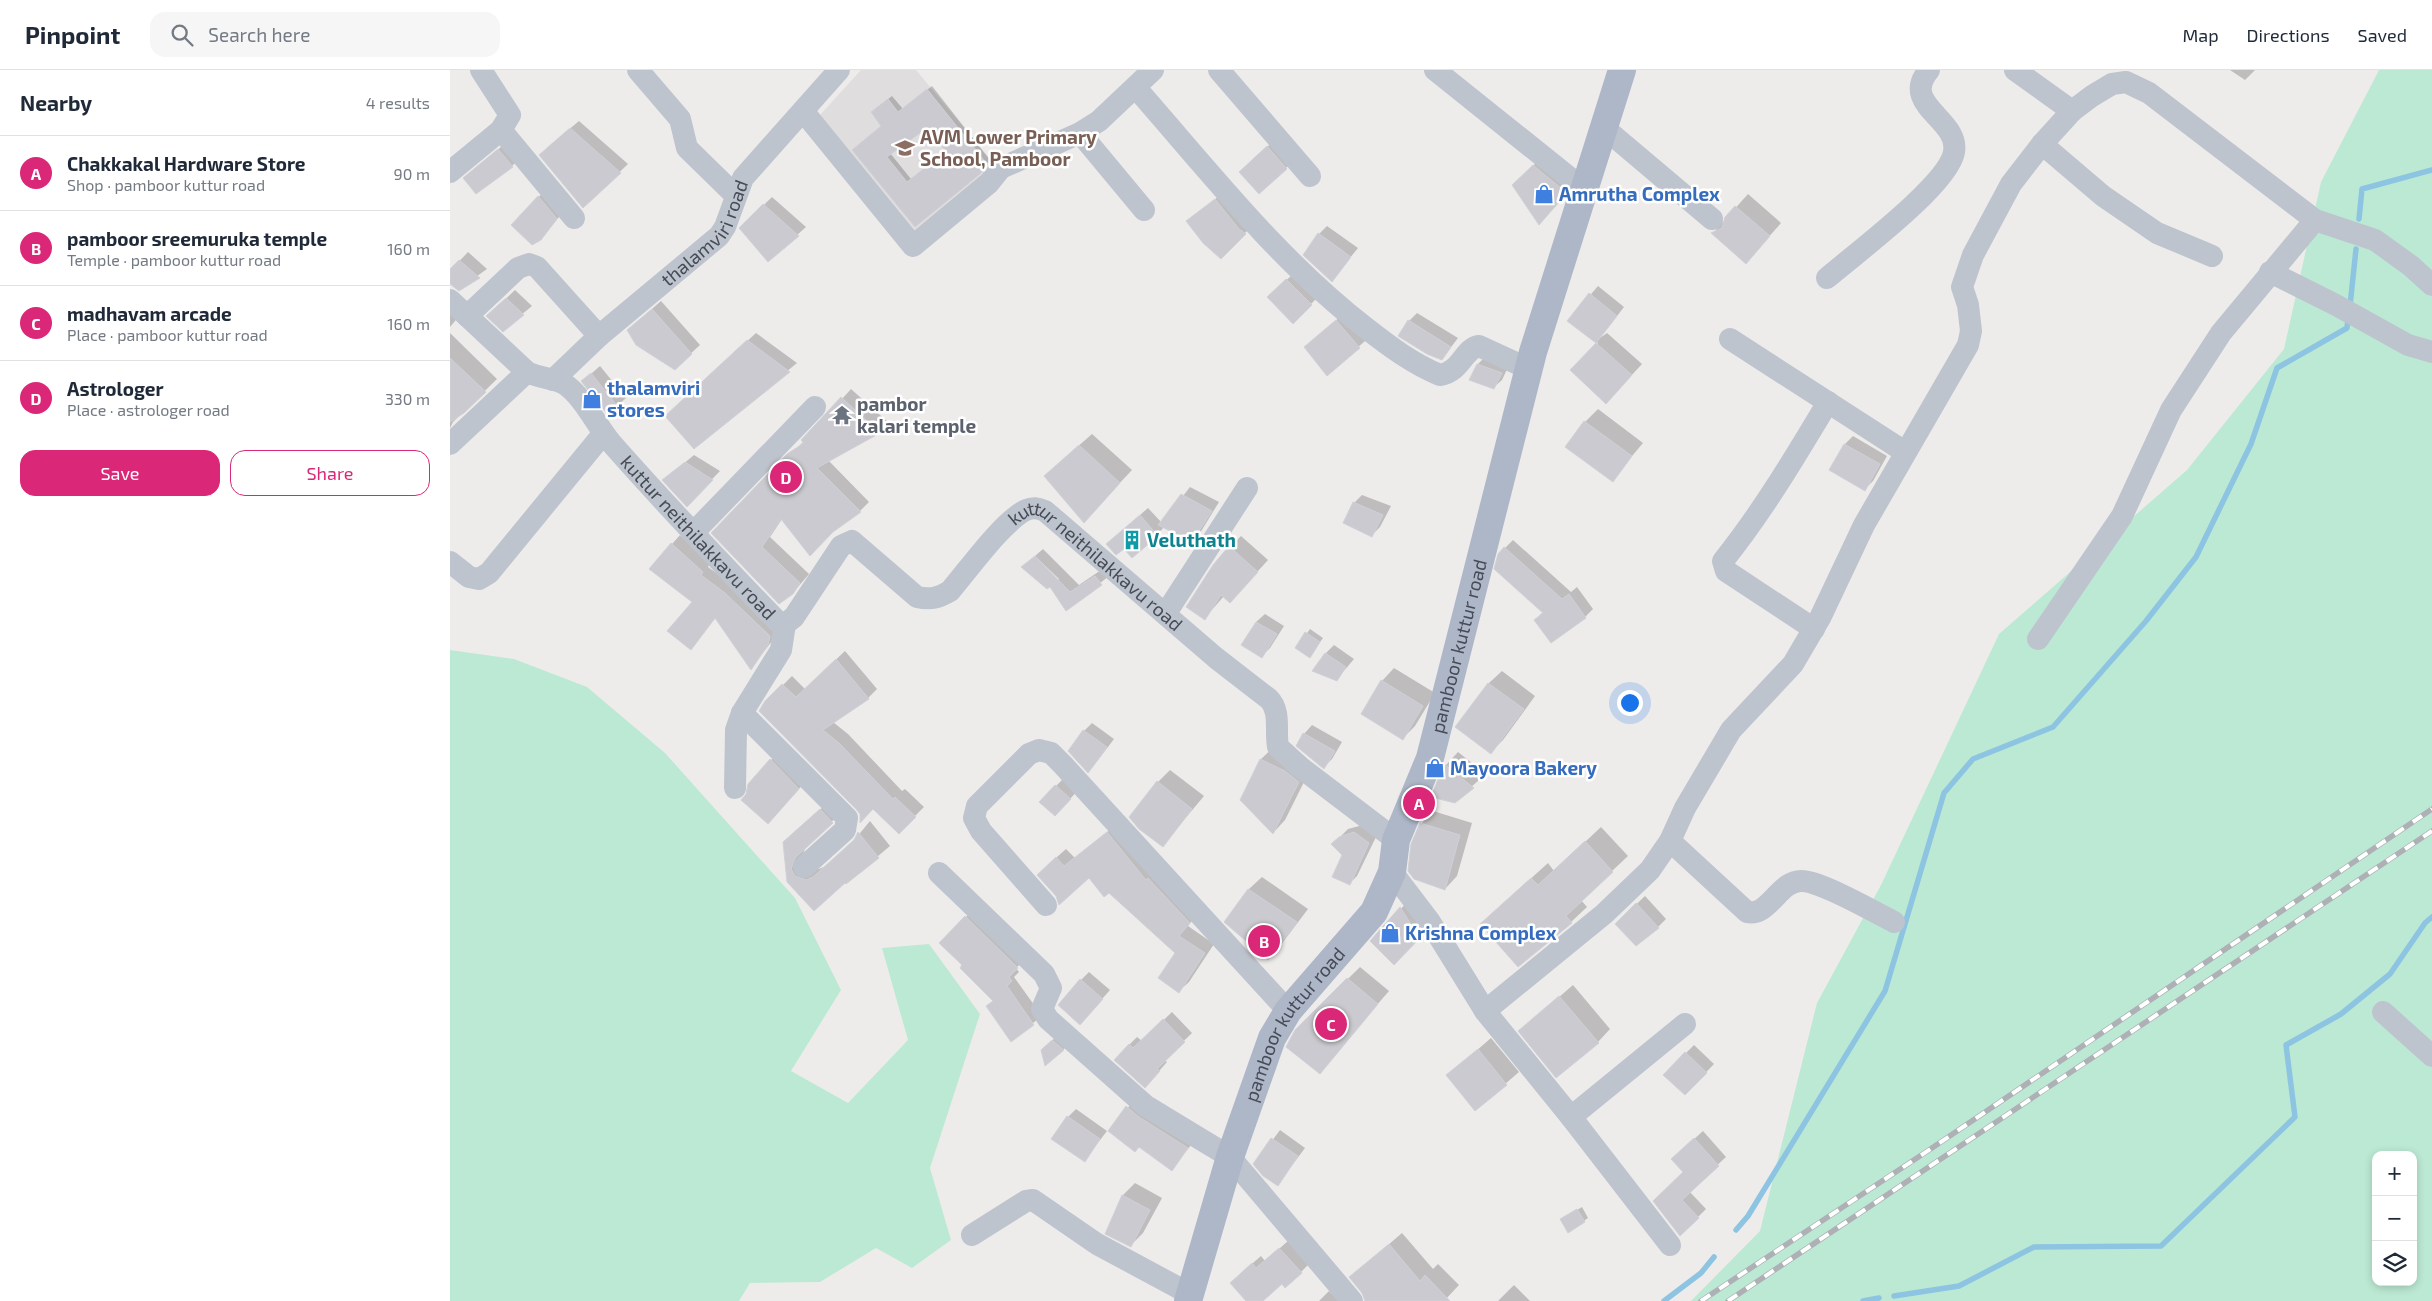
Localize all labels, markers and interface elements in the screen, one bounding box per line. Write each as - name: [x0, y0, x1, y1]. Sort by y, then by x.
- search box: [150, 12, 500, 57]
- text: Pinpoint: [25, 20, 120, 49]
- icon: search: [168, 21, 196, 49]
- text: Search here: [208, 23, 310, 46]
- text: Map: [2182, 24, 2219, 46]
- text: Directions: [2247, 24, 2330, 46]
- text: Saved: [2358, 24, 2407, 46]
- text: Nearby: [20, 90, 92, 115]
- text: 4 results: [366, 93, 430, 112]
- place label: AVM Lower Primary School, Pamboor: [920, 125, 1097, 170]
- school or university icon: AVM Lower Primary School, Pamboor: [894, 137, 916, 159]
- text: Chakkakal Hardware Store: [67, 152, 306, 175]
- text: A: [31, 164, 41, 183]
- text: 90 m: [394, 164, 430, 183]
- text: Shop · pamboor kuttur road: [67, 175, 265, 194]
- street label: thalamviri road: [656, 176, 752, 291]
- place label: Amrutha Complex: [1559, 182, 1720, 205]
- shop icon: Amrutha Complex: [1533, 183, 1555, 205]
- text: pamboor sreemuruka temple: [67, 227, 327, 250]
- text: B: [31, 239, 41, 258]
- text: 160 m: [387, 239, 430, 258]
- text: Temple · pamboor kuttur road: [67, 250, 281, 269]
- text: madhavam arcade: [67, 302, 232, 325]
- text: C: [31, 314, 41, 333]
- text: 160 m: [387, 314, 430, 333]
- text: Place · pamboor kuttur road: [67, 325, 268, 344]
- place label: thalamviri stores: [607, 376, 700, 421]
- text: Astrologer: [67, 377, 164, 400]
- shop icon: thalamviri stores: [581, 388, 603, 410]
- text: D: [31, 389, 41, 408]
- text: 330 m: [385, 389, 430, 408]
- place label: pambor kalari temple: [857, 392, 977, 437]
- text: Place · astrologer road: [67, 400, 230, 419]
- temple icon: pambor kalari temple: [831, 404, 853, 426]
- button: Save: [20, 450, 220, 496]
- button: Share: [230, 450, 430, 496]
- street label: kuttur neithilakkavu road: [616, 450, 781, 624]
- pin: D: [770, 458, 802, 496]
- street label: kuttur neithilakkavu road: [1003, 496, 1188, 635]
- place label: Veluthath: [1147, 528, 1236, 551]
- building icon: Veluthath: [1121, 529, 1143, 551]
- street label: pamboor kuttur road: [1425, 556, 1491, 736]
- your location: [1617, 690, 1643, 716]
- place label: Mayoora Bakery: [1450, 756, 1597, 780]
- shop icon: Mayoora Bakery: [1424, 757, 1446, 779]
- pin: A: [1403, 784, 1435, 822]
- place label: Krishna Complex: [1405, 921, 1557, 944]
- pin: B: [1248, 922, 1280, 960]
- shop icon: Krishna Complex: [1379, 922, 1401, 944]
- street label: pamboor kuttur road: [1239, 942, 1349, 1105]
- pin: C: [1315, 1005, 1347, 1043]
- map controls: [2372, 1151, 2417, 1286]
- button: +: [2372, 1151, 2417, 1196]
- button: −: [2372, 1196, 2417, 1241]
- button: layers: [2372, 1241, 2417, 1286]

